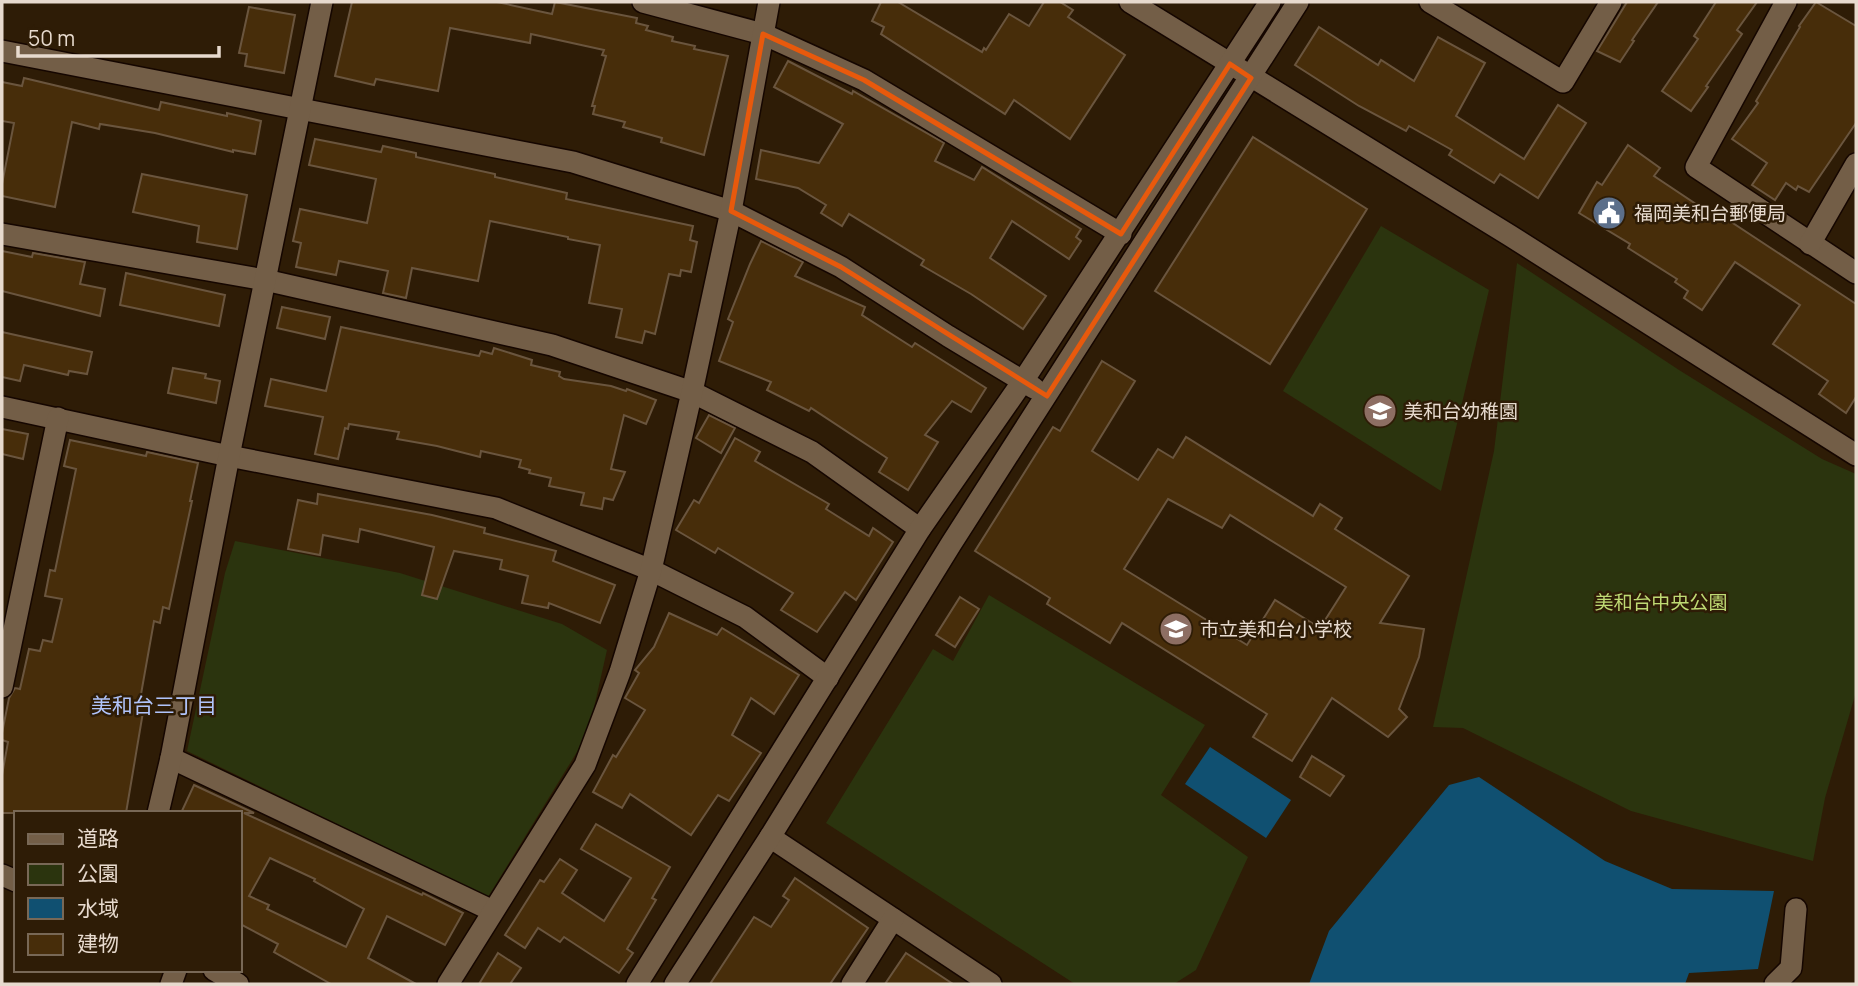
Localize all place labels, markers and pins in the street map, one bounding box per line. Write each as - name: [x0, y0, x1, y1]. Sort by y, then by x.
- public building icon: 福岡美和台郵便局: [1590, 194, 1628, 232]
- place label: 福岡美和台郵便局: [1634, 200, 1786, 226]
- school or university icon: 美和台幼稚園: [1361, 392, 1399, 430]
- place label: 美和台幼稚園: [1404, 398, 1518, 424]
- school or university icon: 市立美和台小学校: [1157, 610, 1195, 648]
- place label: 市立美和台小学校: [1200, 616, 1352, 642]

